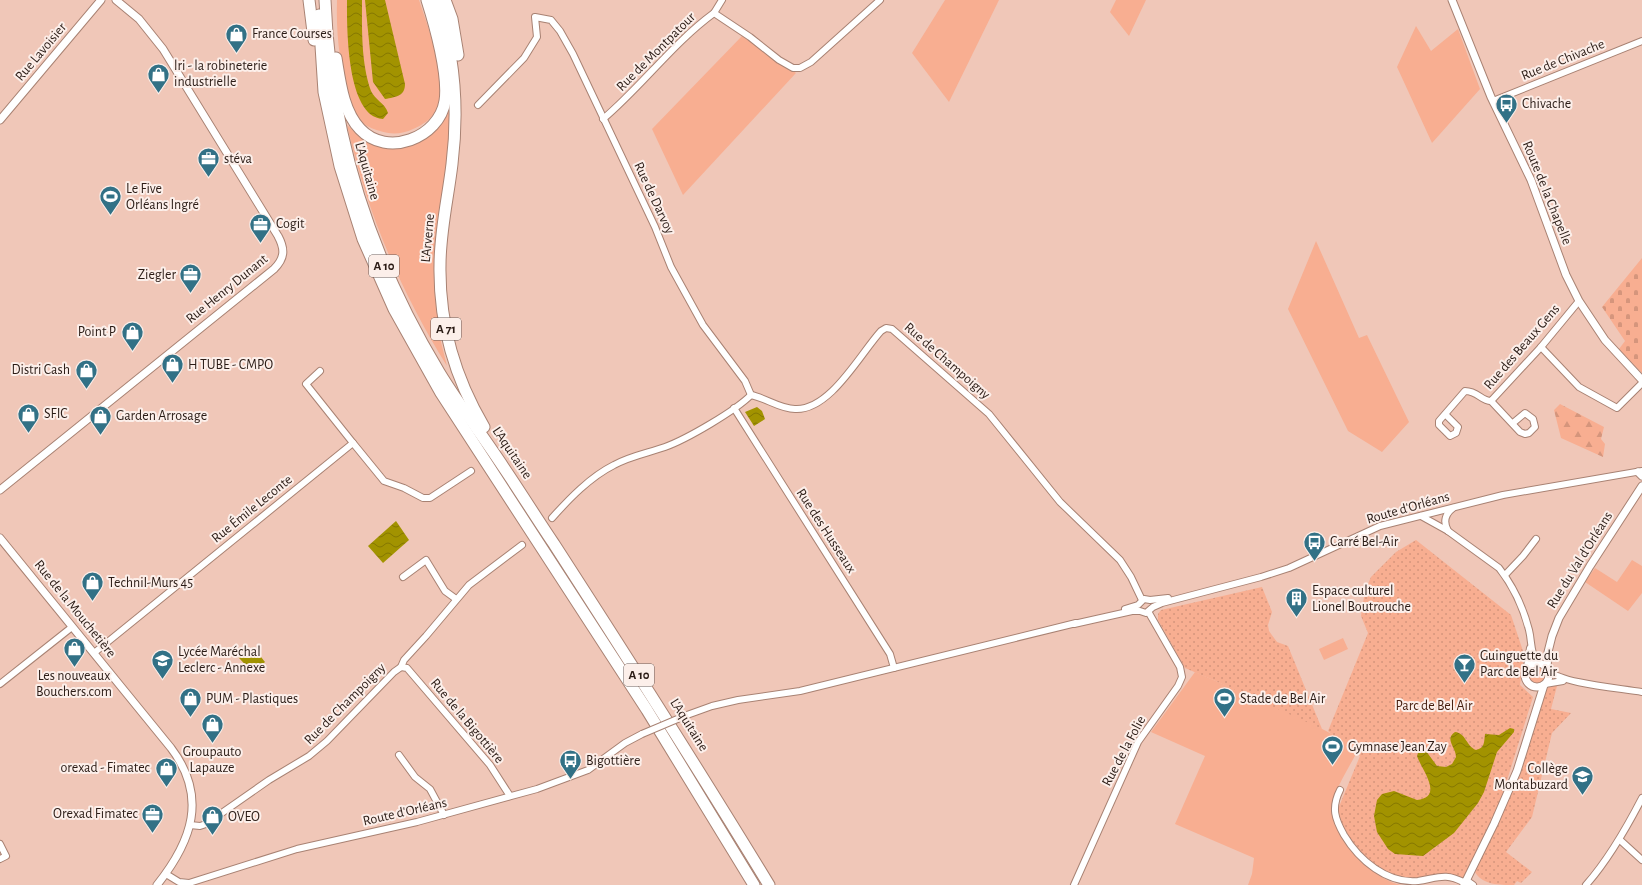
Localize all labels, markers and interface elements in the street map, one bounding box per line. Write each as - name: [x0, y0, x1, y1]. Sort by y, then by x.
- street label: Rue de Montpatour: [614, 10, 698, 94]
- street label: Rue Lavoisier: [13, 20, 69, 84]
- shop icon: France Courses: [223, 21, 249, 54]
- place label: France Courses: [252, 27, 332, 41]
- street label: Rue de Chivache: [1519, 37, 1607, 83]
- place label: lri - la robineterie industrielle: [174, 59, 267, 89]
- shop icon: lri - la robineterie industrielle: [146, 61, 172, 94]
- bus stop icon: Chivache: [1494, 91, 1520, 124]
- place label: Chivache: [1522, 97, 1571, 111]
- street label: Route de la Chapelle: [1520, 139, 1574, 247]
- street label: L'Aquitaine: [352, 140, 382, 202]
- office icon: stéva: [195, 146, 221, 179]
- place label: stéva: [224, 152, 253, 166]
- street label: Rue de Darvoy: [631, 160, 677, 236]
- place label: Le Five Orléans Ingré: [126, 182, 199, 212]
- sports icon: Le Five Orléans Ingré: [97, 184, 123, 217]
- office icon: Cogit: [247, 211, 273, 244]
- street label: L'Arverne: [419, 213, 437, 263]
- place label: Cogit: [276, 217, 305, 231]
- street label: Rue Henry Dunant: [184, 252, 271, 326]
- road number: A 10: [369, 255, 399, 277]
- office icon: Ziegler: [178, 262, 204, 295]
- place label: Ziegler: [138, 268, 176, 282]
- street label: Rue des Beaux Gens: [1481, 302, 1563, 392]
- road number: A 71: [431, 318, 461, 340]
- shop icon: Point P: [119, 319, 145, 352]
- street label: Rue de Champoigny: [901, 320, 993, 402]
- place label: Point P: [78, 325, 116, 339]
- shop icon: H TUBE - CMPO: [159, 352, 185, 385]
- shop icon: Distri Cash: [73, 357, 99, 390]
- place label: H TUBE - CMPO: [188, 358, 273, 372]
- place label: Distri Cash: [11, 363, 70, 377]
- shop icon: SFIC: [16, 401, 42, 434]
- shop icon: Garden Arrosage: [87, 403, 113, 436]
- place label: SFIC: [44, 407, 67, 421]
- place label: Garden Arrosage: [116, 409, 207, 423]
- street label: L'Aquitaine: [490, 424, 534, 482]
- street label: Rue Émile Leconte: [207, 470, 295, 546]
- street label: Rue des Husseaux: [794, 486, 858, 576]
- street label: Route d'Orléans: [1365, 489, 1451, 527]
- street label: Rue du Val d'Orléans: [1545, 509, 1615, 611]
- bus stop icon: Carré Bel-Air: [1302, 529, 1328, 562]
- place label: Carré Bel-Air: [1330, 535, 1399, 549]
- street label: Rue de la Mouchetière: [32, 558, 118, 660]
- shop icon: TechniI-Murs 45: [80, 570, 106, 603]
- place label: TechniI-Murs 45: [108, 576, 193, 590]
- place label: Espace culturel Lionel Boutrouche: [1312, 584, 1411, 614]
- building icon: Espace culturel Lionel Boutrouche: [1284, 586, 1310, 619]
- shop icon: Les nouveaux Bouchers.com: [61, 635, 87, 668]
- place label: Lycée Maréchal Leclerc - Annexe: [178, 645, 265, 675]
- school or university icon: Lycée Maréchal Leclerc - Annexe: [150, 647, 176, 680]
- place label: Guinguette du Parc de Bel Air: [1480, 649, 1558, 679]
- bar icon: Guinguette du Parc de Bel Air: [1451, 651, 1477, 684]
- street label: Rue de Champoigny: [302, 661, 388, 747]
- road number: A 10: [624, 664, 654, 686]
- place label: Les nouveaux Bouchers.com: [36, 669, 112, 699]
- street label: Rue de la Bigottière: [428, 676, 506, 766]
- shop icon: PUM - Plastiques: [178, 686, 204, 719]
- sports icon: Stade de Bel Air: [1212, 686, 1238, 719]
- place label: PUM - Plastiques: [206, 692, 298, 706]
- place label: Stade de Bel Air: [1240, 692, 1326, 706]
- street label: L'Aquitaine: [667, 696, 711, 754]
- park label: Parc de Bel Air: [1395, 699, 1473, 713]
- shop icon: Groupauto Lapauze: [199, 711, 225, 744]
- street label: Rue de la Folie: [1100, 714, 1148, 788]
- sports icon: Gymnase Jean Zay: [1320, 734, 1346, 767]
- place label: Gymnase Jean Zay: [1348, 740, 1447, 754]
- place label: Groupauto Lapauze: [183, 745, 241, 775]
- bus stop icon: Bigottière: [558, 748, 584, 781]
- place label: Bigottière: [586, 754, 640, 768]
- shop icon: orexad - Fimatec: [153, 755, 179, 788]
- place label: orexad - Fimatec: [61, 761, 151, 775]
- place label: Collège Montabuzard: [1494, 762, 1568, 792]
- school or university icon: Collège Montabuzard: [1570, 764, 1596, 797]
- street label: Route d'Orléans: [362, 796, 448, 828]
- office icon: Orexad Fimatec: [140, 801, 166, 834]
- shop icon: OVEO: [199, 804, 225, 837]
- place label: Orexad Fimatec: [53, 807, 139, 821]
- place label: OVEO: [228, 810, 260, 824]

